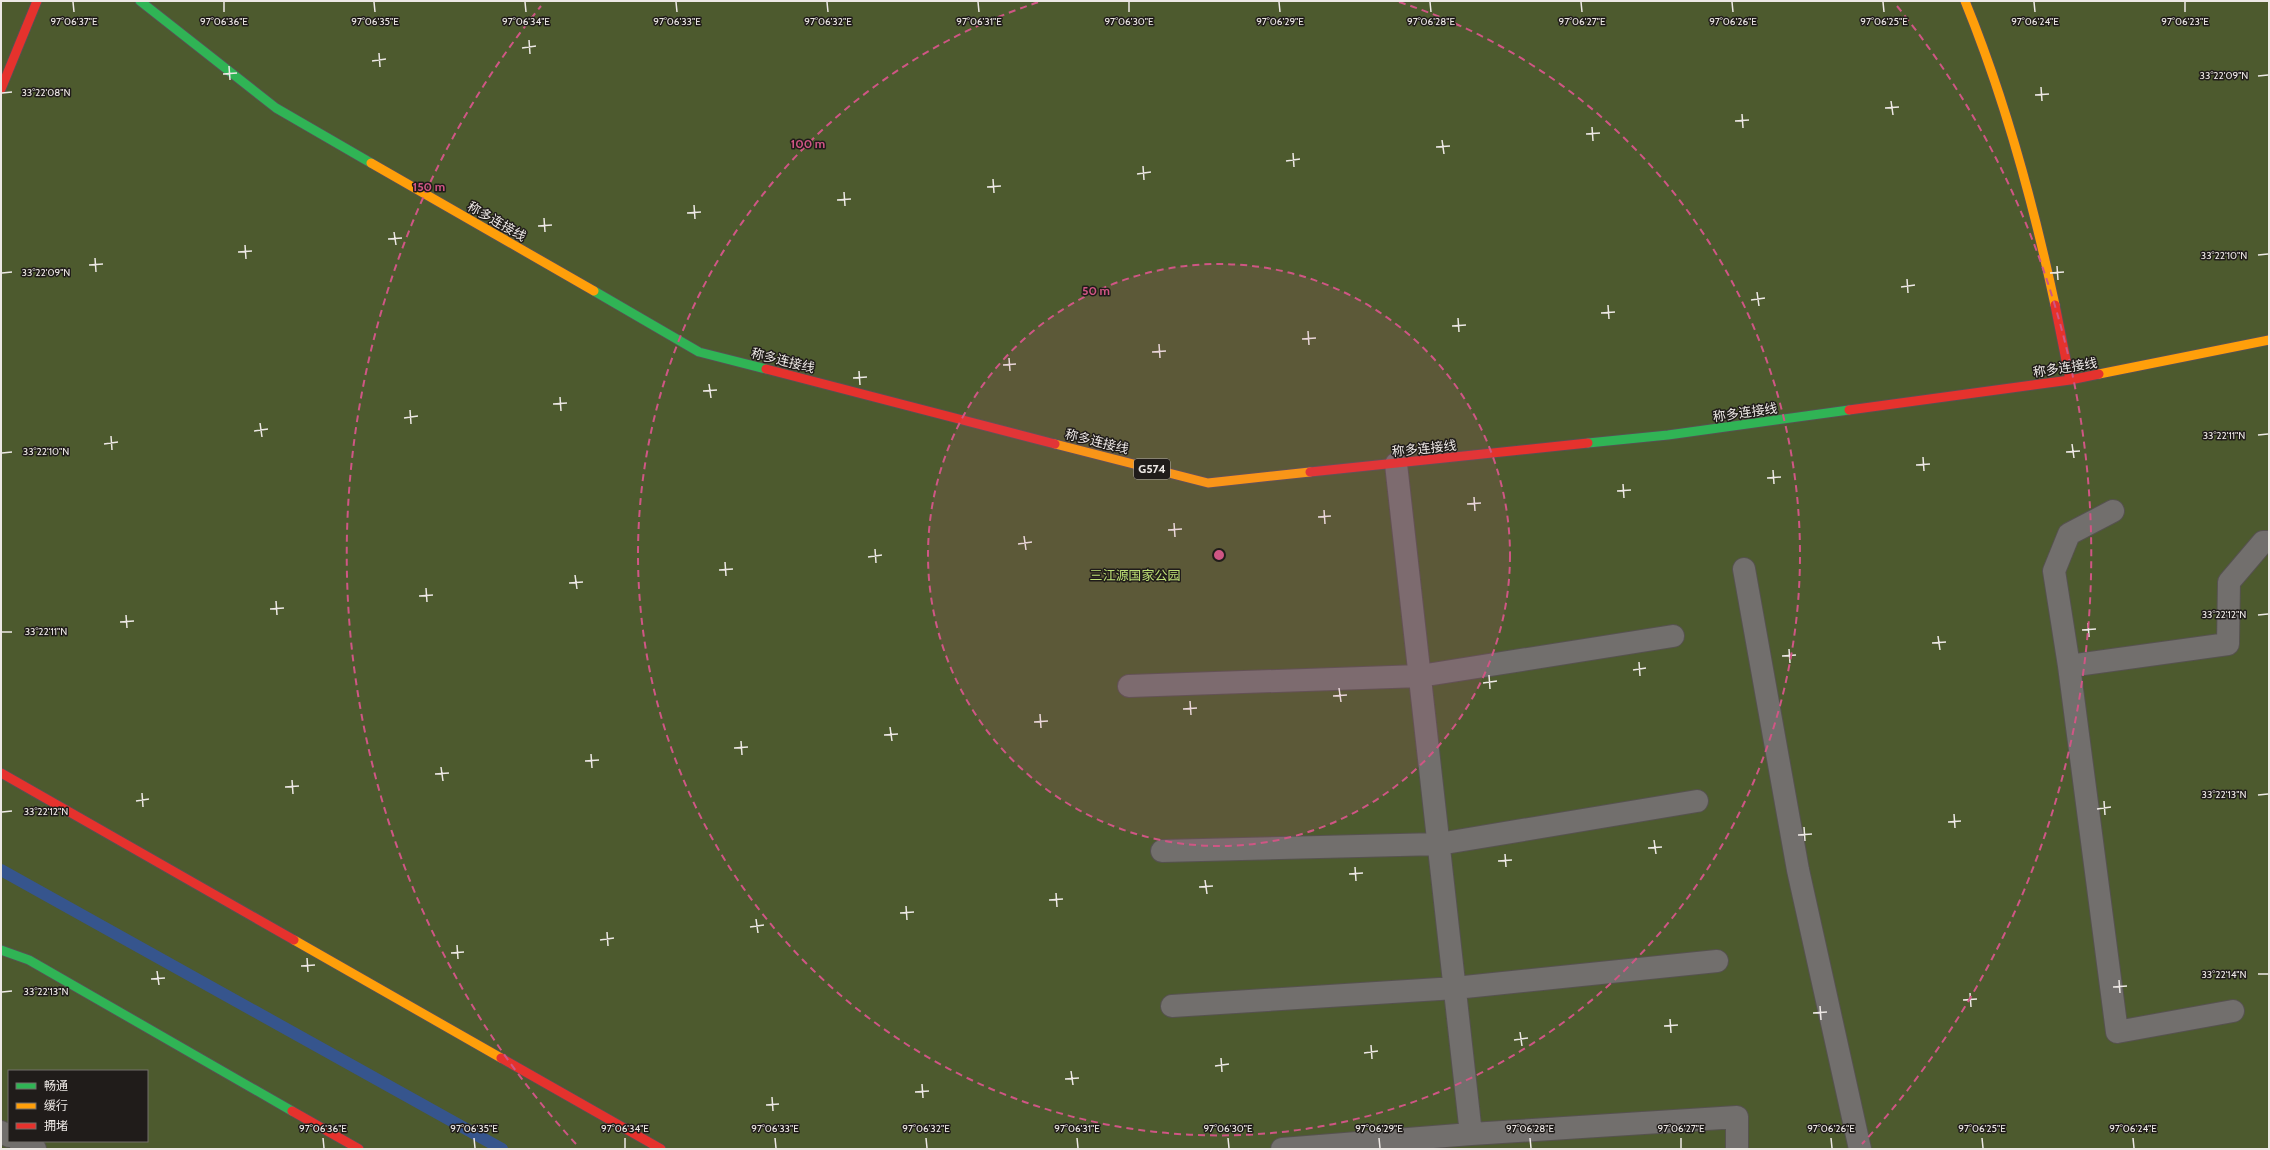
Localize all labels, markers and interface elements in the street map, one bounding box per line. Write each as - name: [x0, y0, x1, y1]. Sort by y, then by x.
- text: 97°06'37"E: [50, 15, 98, 28]
- text: 97°06'36"E: [200, 15, 248, 28]
- text: 97°06'35"E: [351, 15, 399, 28]
- text: 97°06'34"E: [502, 15, 550, 28]
- text: 97°06'33"E: [653, 15, 701, 28]
- text: 97°06'32"E: [804, 15, 852, 28]
- text: 97°06'31"E: [956, 15, 1002, 28]
- text: 97°06'30"E: [1104, 15, 1154, 28]
- text: 97°06'29"E: [1256, 15, 1304, 28]
- text: 97°06'28"E: [1407, 15, 1455, 28]
- text: 97°06'27"E: [1558, 15, 1606, 28]
- text: 97°06'26"E: [1709, 15, 1757, 28]
- text: 97°06'25"E: [1860, 15, 1908, 28]
- text: 97°06'24"E: [2011, 15, 2059, 28]
- text: 97°06'23"E: [2161, 15, 2209, 28]
- text: 33°22'09"N: [2200, 69, 2248, 82]
- text: 33°22'08"N: [21, 86, 71, 99]
- text: 100 m: [791, 136, 825, 151]
- text: 150 m: [413, 179, 445, 194]
- street label: 称多连接线: [465, 198, 529, 244]
- text: 33°22'10"N: [2201, 249, 2247, 262]
- text: 33°22'09"N: [22, 266, 70, 279]
- text: 50 m: [1082, 283, 1110, 298]
- street label: 称多连接线: [750, 344, 816, 376]
- street label: 称多连接线: [2032, 354, 2098, 380]
- street label: 称多连接线: [1712, 400, 1778, 424]
- street label: 称多连接线: [1064, 425, 1130, 457]
- text: 33°22'11"N: [2203, 429, 2245, 442]
- street label: 称多连接线: [1391, 437, 1457, 459]
- text: 33°22'10"N: [23, 445, 69, 458]
- road number: G574: [1134, 459, 1170, 479]
- centre of rings: [1212, 548, 1226, 562]
- park label: 三江源国家公园: [1089, 567, 1181, 583]
- text: 33°22'12"N: [2202, 608, 2246, 621]
- text: 33°22'11"N: [25, 625, 67, 638]
- text: 33°22'13"N: [2202, 788, 2246, 801]
- text: 33°22'12"N: [24, 805, 68, 818]
- text: 33°22'14"N: [2201, 968, 2247, 981]
- text: 33°22'13"N: [24, 985, 68, 998]
- legend: [8, 1070, 148, 1142]
- text: 畅通: [44, 1078, 68, 1093]
- text: 缓行: [44, 1098, 68, 1113]
- text: 拥堵: [44, 1118, 68, 1133]
- text: 97°06'36"E: [299, 1122, 347, 1135]
- text: 97°06'35"E: [450, 1122, 498, 1135]
- text: 97°06'34"E: [601, 1122, 649, 1135]
- text: 97°06'33"E: [751, 1122, 799, 1135]
- text: 97°06'32"E: [902, 1122, 950, 1135]
- text: 97°06'31"E: [1054, 1122, 1100, 1135]
- text: 97°06'30"E: [1203, 1122, 1253, 1135]
- text: 97°06'29"E: [1355, 1122, 1403, 1135]
- text: 97°06'28"E: [1506, 1122, 1554, 1135]
- text: 97°06'27"E: [1657, 1122, 1705, 1135]
- text: 97°06'26"E: [1807, 1122, 1855, 1135]
- text: 97°06'25"E: [1958, 1122, 2006, 1135]
- text: 97°06'24"E: [2109, 1122, 2157, 1135]

